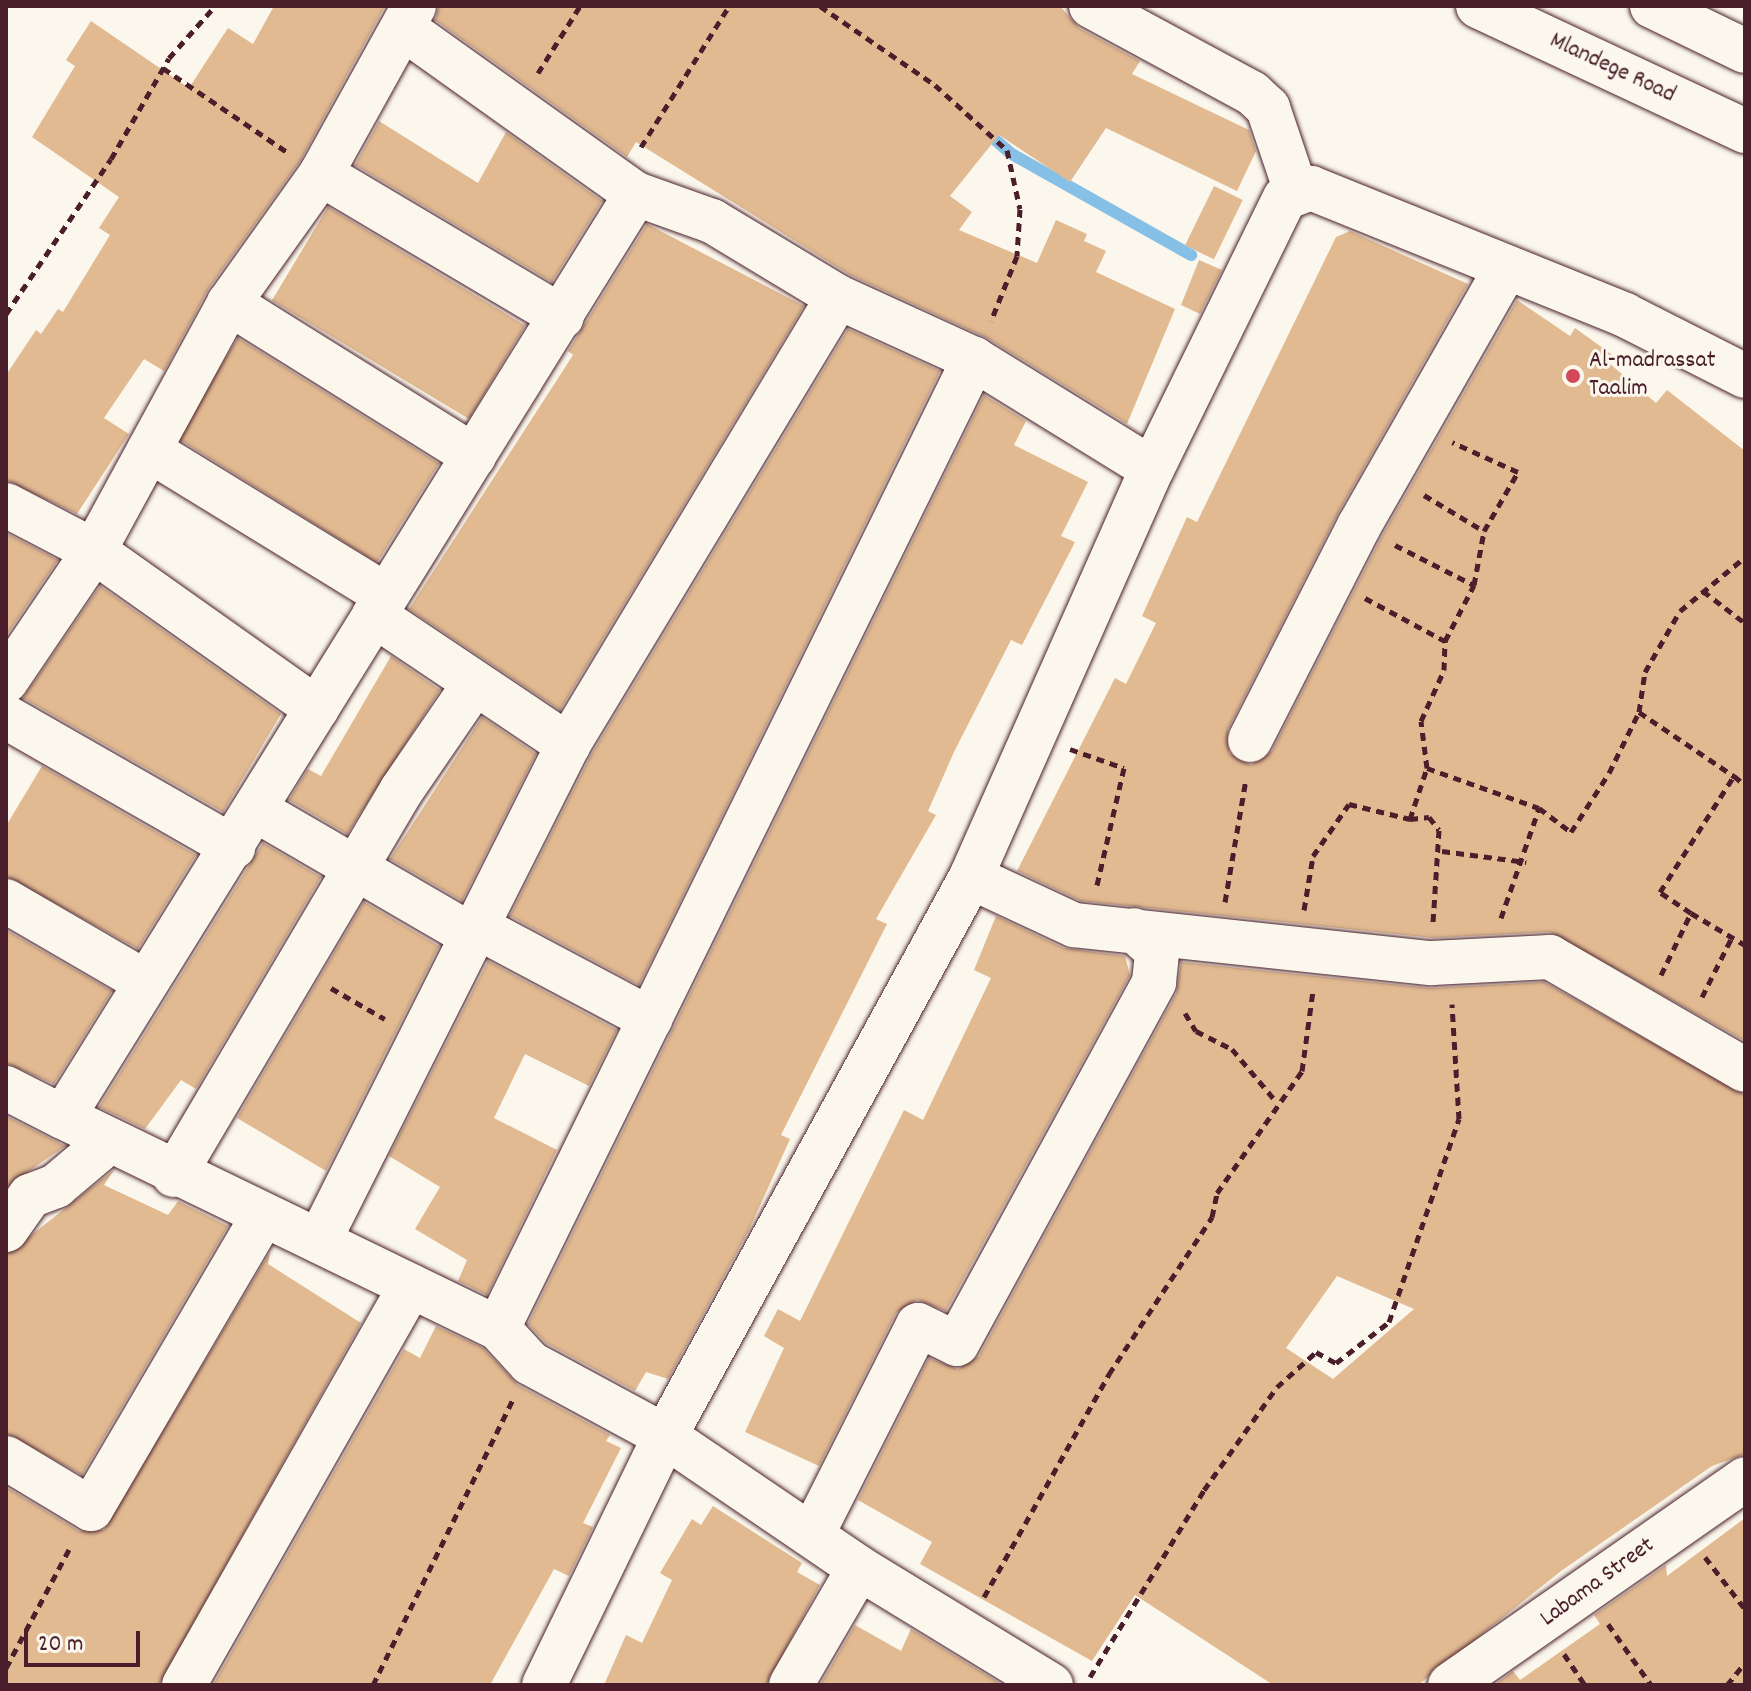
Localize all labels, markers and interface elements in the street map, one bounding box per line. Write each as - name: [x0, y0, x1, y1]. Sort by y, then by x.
- street label: Mlandege Road: [1545, 27, 1679, 111]
- place label: Al-madrassat Taalim: [1589, 348, 1716, 404]
- marker: Al-madrassat Taalim: [1564, 367, 1582, 385]
- street label: Labama Street: [1535, 1532, 1661, 1634]
- scale bar: [28, 1615, 144, 1665]
- text: 20 m: [38, 1628, 84, 1662]

